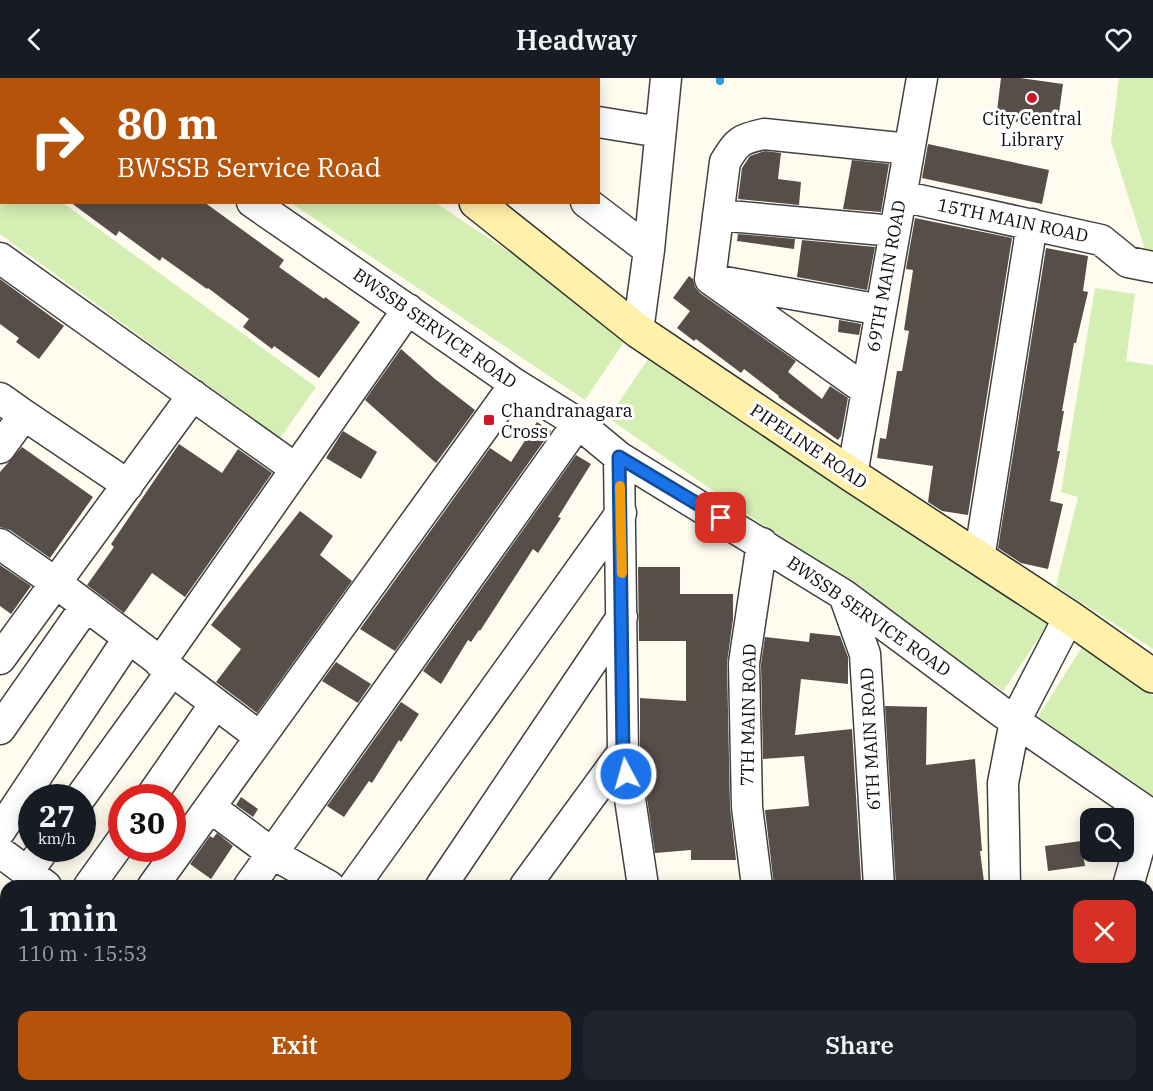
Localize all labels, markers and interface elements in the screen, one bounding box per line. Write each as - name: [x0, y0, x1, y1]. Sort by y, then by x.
- text: Headway: [516, 22, 637, 57]
- icon: back: [18, 23, 51, 56]
- icon: heart: [1102, 23, 1135, 56]
- marker: City Central Library: [1025, 91, 1039, 105]
- text: 80 m: [117, 96, 218, 151]
- icon: right: [18, 102, 96, 180]
- place label: City Central Library: [982, 107, 1082, 151]
- text: BWSSB Service Road: [117, 149, 381, 184]
- street label: 15TH MAIN ROAD: [936, 193, 1090, 247]
- street label: 69TH MAIN ROAD: [861, 198, 911, 354]
- street label: BWSSB SERVICE ROAD: [349, 263, 521, 393]
- street label: PIPELINE ROAD: [746, 398, 872, 494]
- place label: Chandranagara Cross: [501, 399, 633, 443]
- marker: Chandranagara Cross: [482, 413, 496, 427]
- pin: [695, 492, 746, 543]
- icon: arrive: [704, 501, 737, 534]
- street label: BWSSB SERVICE ROAD: [783, 551, 955, 681]
- street label: 7TH MAIN ROAD: [735, 643, 761, 787]
- street label: 6TH MAIN ROAD: [855, 667, 885, 811]
- position arrow: [594, 742, 658, 806]
- speed limit sign: 30: [108, 784, 186, 862]
- text: 27: [39, 796, 75, 835]
- map controls: [1080, 808, 1134, 862]
- button: search: [1080, 808, 1134, 862]
- text: km/h: [38, 829, 76, 848]
- text: 1 min: [18, 894, 118, 941]
- button: close: [1073, 900, 1136, 963]
- text: 110 m · 15:53: [18, 940, 147, 967]
- button: Exit: [18, 1011, 571, 1080]
- button: Share: [583, 1011, 1136, 1080]

